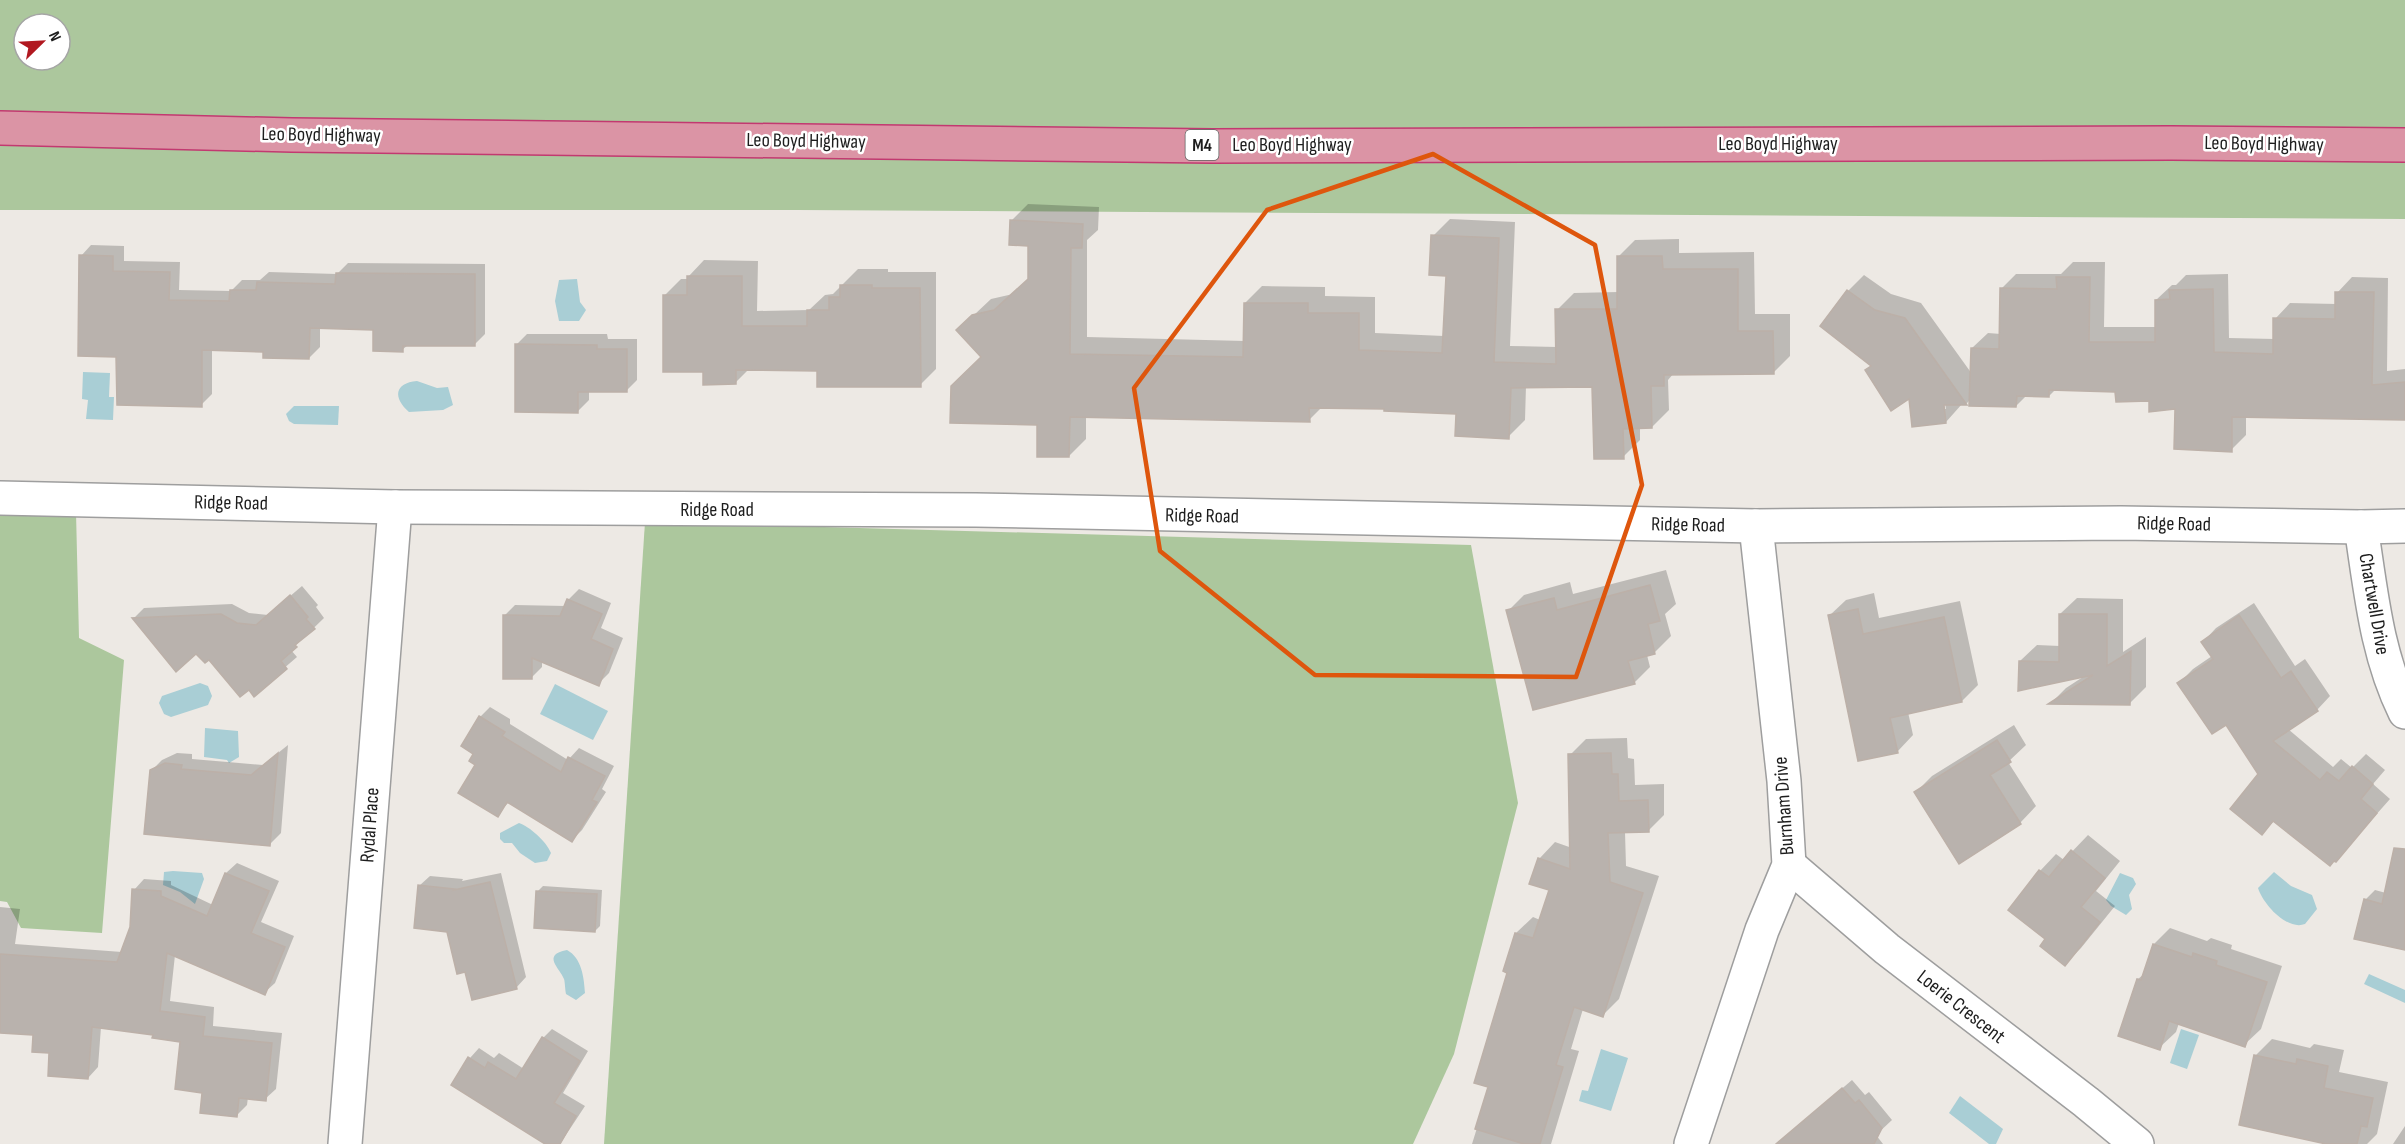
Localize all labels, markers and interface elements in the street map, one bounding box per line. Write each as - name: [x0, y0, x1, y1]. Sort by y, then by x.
- north arrow: [12, 12, 72, 72]
- text: N: [44, 29, 65, 44]
- street label: Leo Boyd Highway: [261, 122, 381, 148]
- street label: Leo Boyd Highway: [746, 128, 866, 154]
- road number: M4: [1186, 130, 1218, 160]
- street label: Leo Boyd Highway: [2204, 131, 2324, 157]
- street label: Leo Boyd Highway: [1718, 132, 1838, 156]
- street label: Leo Boyd Highway: [1232, 133, 1352, 157]
- street label: Ridge Road: [194, 490, 268, 516]
- street label: Ridge Road: [680, 498, 754, 522]
- street label: Ridge Road: [1165, 503, 1239, 529]
- street label: Ridge Road: [2137, 511, 2211, 537]
- street label: Ridge Road: [1651, 512, 1725, 538]
- street label: Chartwell Drive: [2353, 551, 2395, 657]
- street label: Burnham Drive: [1769, 756, 1799, 856]
- street label: Rydal Place: [355, 787, 385, 863]
- street label: Loerie Crescent: [1912, 965, 2010, 1049]

